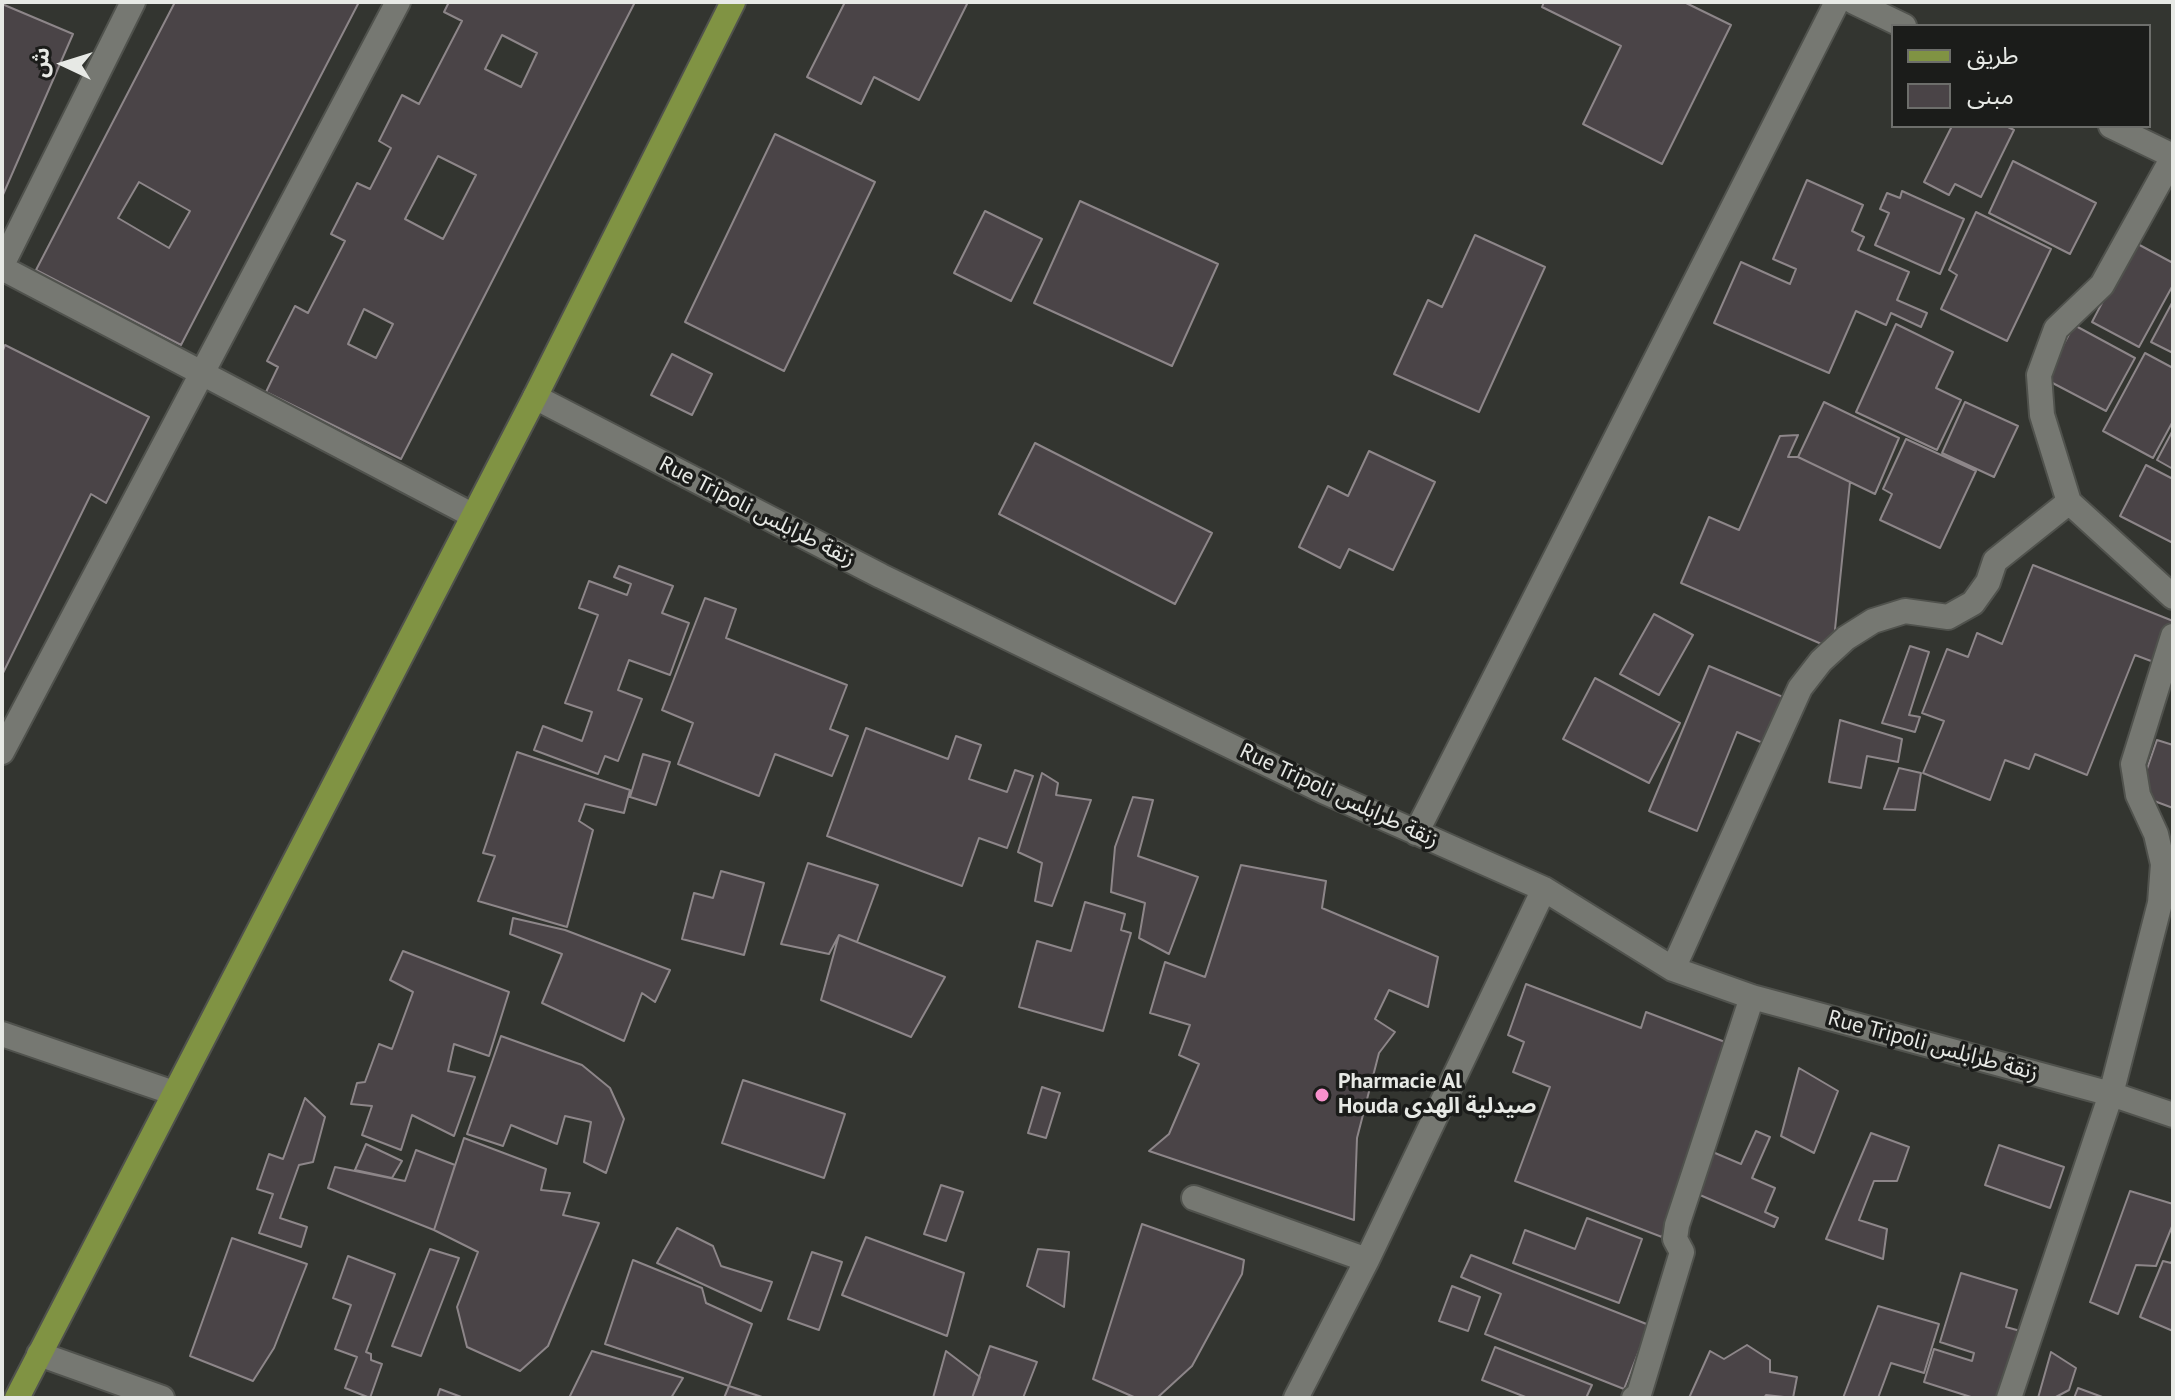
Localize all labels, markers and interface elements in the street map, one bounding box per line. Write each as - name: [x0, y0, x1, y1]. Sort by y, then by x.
- north arrow: [24, 24, 104, 104]
- legend: [1891, 24, 2151, 128]
- text: طريق: [1967, 40, 2019, 71]
- text: ش: [25, 46, 55, 78]
- text: مبنى: [1967, 80, 2014, 111]
- street label: Rue Tripoli زنقة طرابلس: [655, 451, 859, 573]
- street label: Rue Tripoli زنقة طرابلس: [1235, 738, 1443, 854]
- street label: Rue Tripoli زنقة طرابلس: [1825, 1005, 2041, 1087]
- place label: Pharmacie Al Houda صيدلية الهدى: [1338, 1069, 1536, 1120]
- marker: Pharmacie Al Houda صيدلية الهدى: [1313, 1086, 1331, 1104]

